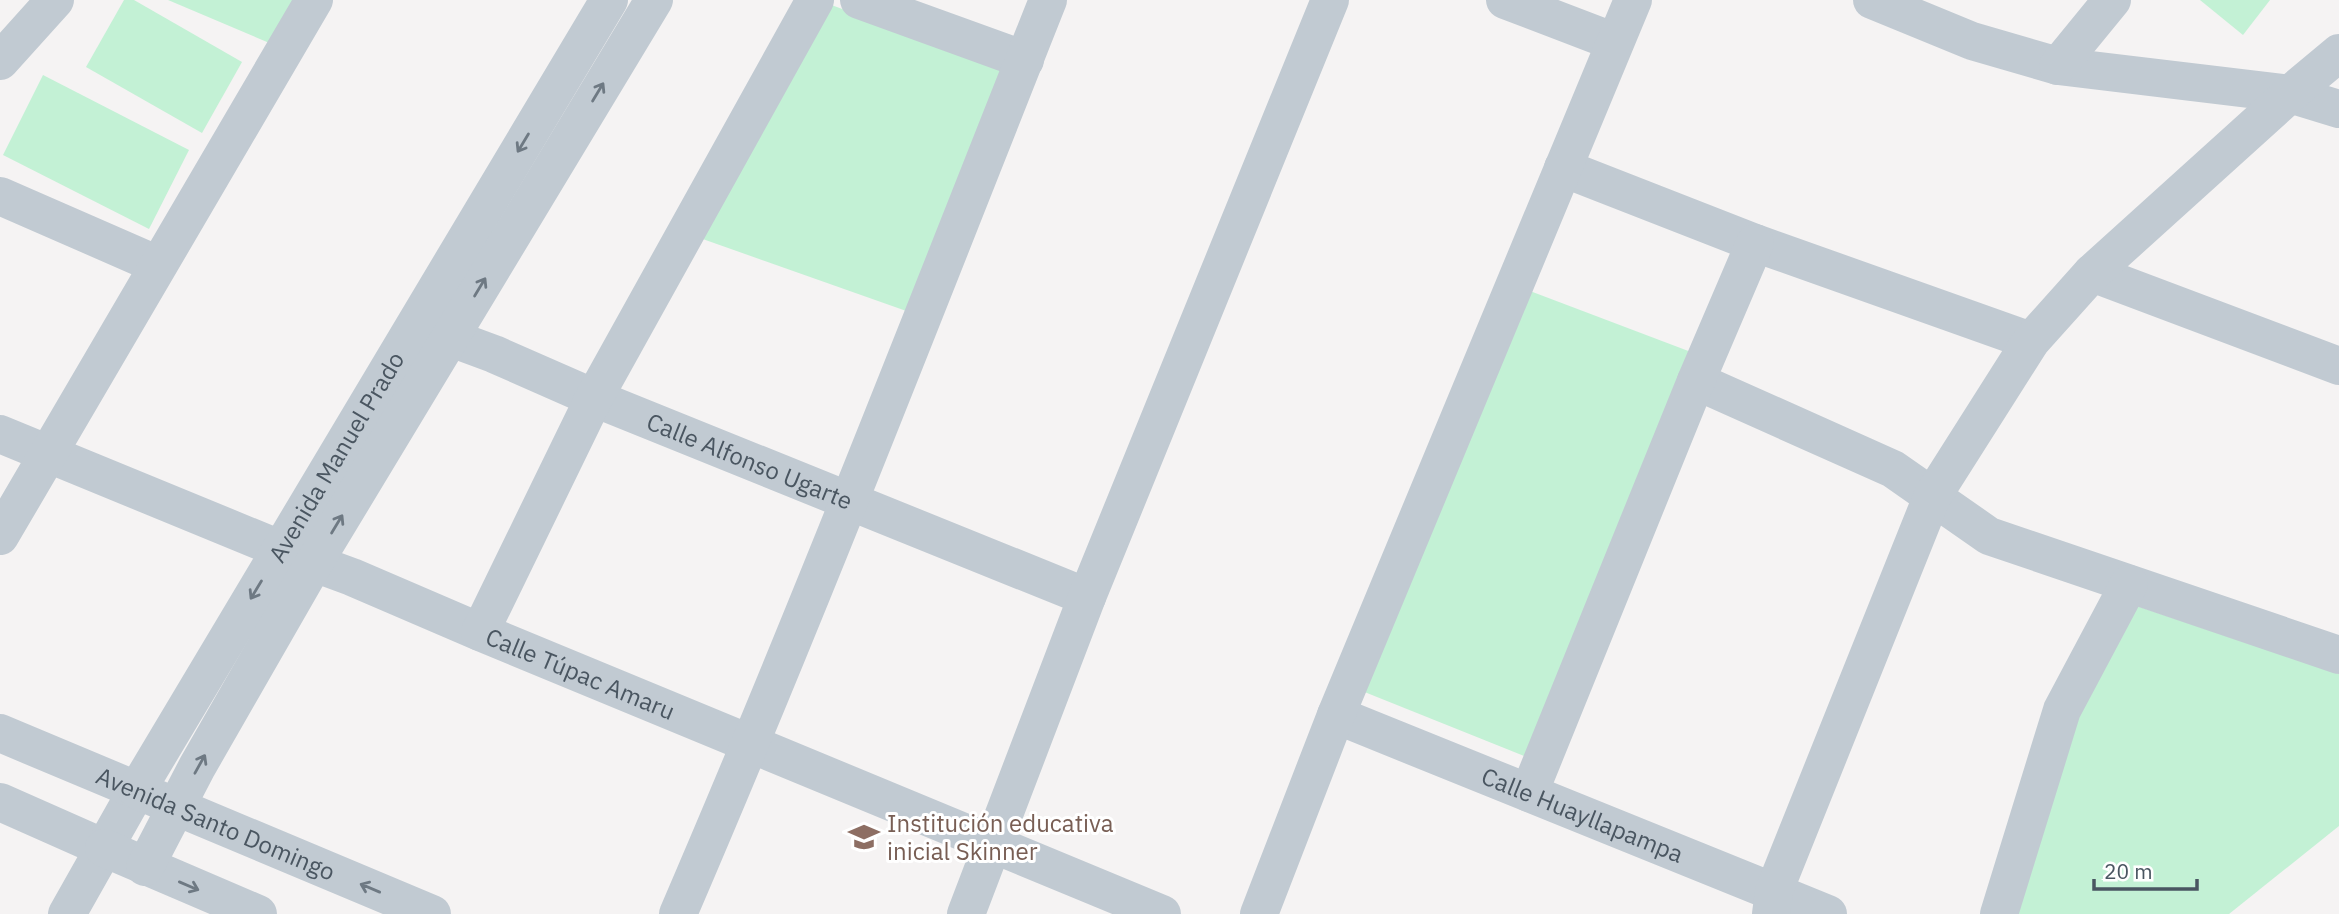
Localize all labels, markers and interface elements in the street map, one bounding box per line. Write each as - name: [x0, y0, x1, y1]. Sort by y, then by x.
- one-way arrow: [591, 83, 605, 103]
- one-way arrow: [516, 132, 530, 152]
- one-way arrow: [473, 277, 487, 297]
- street label: Avenida Manuel Prado: [261, 346, 411, 568]
- street label: Calle Alfonso Ugarte: [642, 405, 857, 517]
- one-way arrow: [331, 514, 345, 534]
- one-way arrow: [249, 580, 263, 600]
- street label: Calle Túpac Amaru: [481, 620, 680, 727]
- one-way arrow: [193, 754, 207, 774]
- street label: Avenida Santo Domingo: [92, 759, 340, 888]
- street label: Calle Huayllapampa: [1477, 760, 1688, 870]
- place label: Institución educativa inicial Skinner: [887, 807, 1114, 867]
- school or university icon: Institución educativa inicial Skinner: [847, 820, 881, 854]
- scale bar: [2094, 848, 2197, 892]
- text: 20 m: [2104, 857, 2153, 885]
- one-way arrow: [178, 880, 199, 893]
- one-way arrow: [359, 880, 381, 893]

